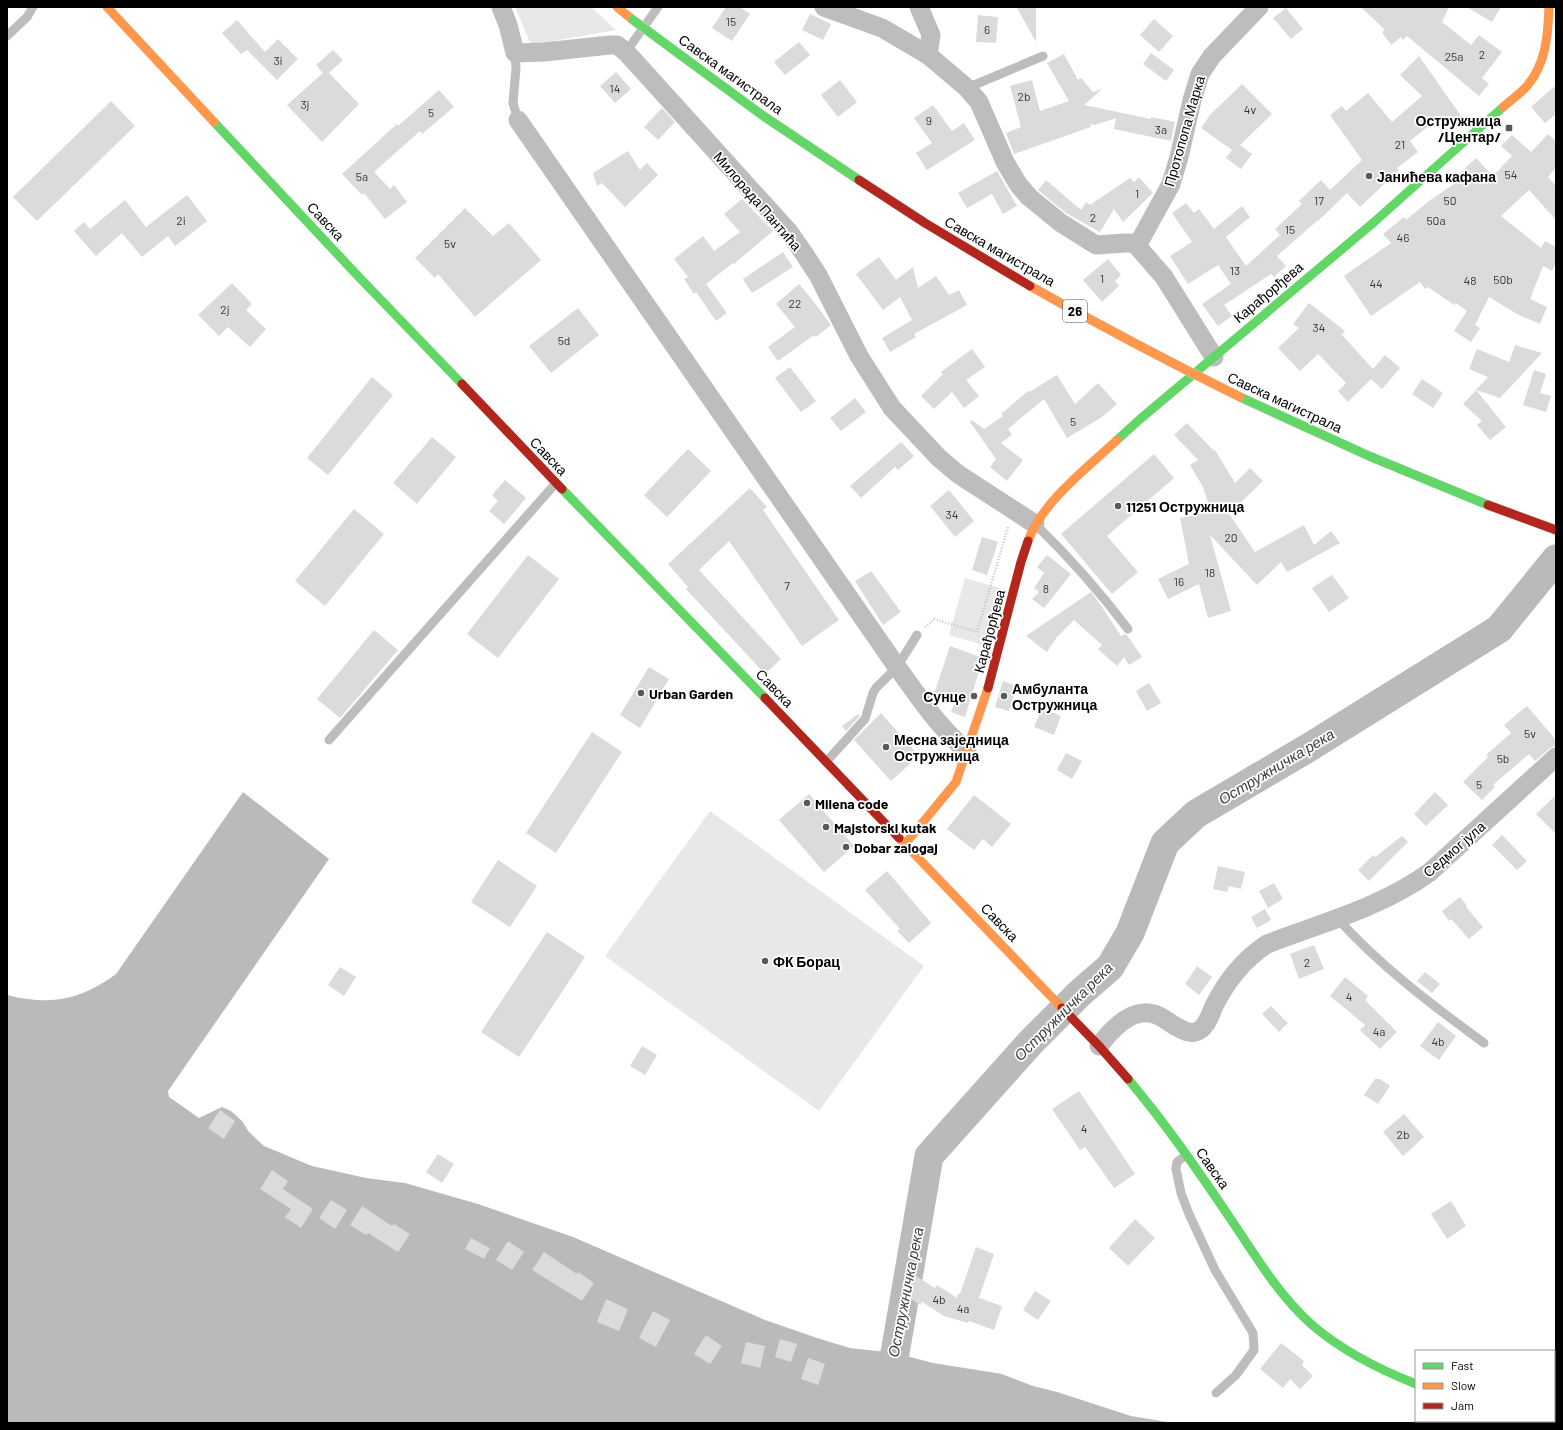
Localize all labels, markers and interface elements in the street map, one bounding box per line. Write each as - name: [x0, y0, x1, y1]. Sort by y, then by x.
- house number: 15: [726, 14, 736, 28]
- house number: 6: [984, 22, 990, 36]
- street label: Савска магистрала: [676, 30, 787, 118]
- house number: 2: [1479, 47, 1485, 61]
- house number: 25a: [1445, 49, 1463, 63]
- house number: 3i: [273, 53, 283, 67]
- street label: Протопопа Марка: [1160, 73, 1208, 188]
- house number: 14: [610, 81, 620, 95]
- house number: 2b: [1018, 89, 1030, 103]
- house number: 3j: [300, 97, 310, 111]
- house number: 4v: [1244, 102, 1256, 116]
- house number: 5: [428, 105, 434, 119]
- place label: Остружница /Центар/: [1416, 112, 1501, 145]
- house number: 9: [926, 113, 932, 127]
- house number: 3a: [1155, 122, 1167, 136]
- marker: Остружница /Центар/: [1504, 123, 1514, 133]
- house number: 21: [1395, 137, 1405, 151]
- street label: Милорада Пантића: [710, 148, 806, 254]
- house number: 54: [1505, 167, 1517, 181]
- place label: Јанићева кафана: [1377, 168, 1496, 185]
- house number: 5a: [356, 169, 368, 183]
- marker: Јанићева кафана: [1364, 171, 1374, 181]
- house number: 1: [1135, 186, 1139, 200]
- house number: 17: [1314, 193, 1324, 207]
- house number: 50: [1444, 193, 1456, 207]
- street label: Савска: [304, 198, 348, 244]
- house number: 2: [1090, 210, 1096, 224]
- street label: Савска магистрала: [942, 212, 1058, 290]
- house number: 2i: [176, 213, 186, 227]
- house number: 50a: [1426, 213, 1446, 227]
- house number: 15: [1285, 222, 1295, 236]
- house number: 46: [1397, 230, 1409, 244]
- house number: 5v: [444, 236, 456, 250]
- street label: Карађорђева: [1230, 258, 1306, 326]
- house number: 13: [1230, 263, 1240, 277]
- house number: 1: [1100, 271, 1104, 285]
- house number: 50b: [1493, 272, 1513, 286]
- house number: 48: [1464, 273, 1476, 287]
- house number: 44: [1369, 276, 1383, 290]
- house number: 22: [789, 296, 801, 310]
- road number: 26: [1063, 300, 1087, 322]
- house number: 2j: [220, 302, 230, 316]
- house number: 34: [1313, 320, 1325, 334]
- house number: 5d: [558, 333, 570, 347]
- street label: Савска магистрала: [1225, 368, 1345, 436]
- house number: 5: [1070, 414, 1076, 428]
- street label: Савска: [527, 433, 571, 479]
- place label: 11251 Остружница: [1126, 498, 1245, 515]
- marker: 11251 Остружница: [1113, 501, 1123, 511]
- house number: 34: [946, 507, 958, 521]
- house number: 20: [1224, 530, 1238, 544]
- house number: 18: [1205, 565, 1215, 579]
- house number: 16: [1174, 574, 1184, 588]
- house number: 7: [784, 578, 790, 592]
- house number: 8: [1043, 581, 1049, 595]
- street label: Карађорђева: [970, 587, 1008, 675]
- street label: Савска: [753, 665, 797, 711]
- place label: Амбуланта Остружница: [1012, 680, 1098, 713]
- place label: Urban Garden: [649, 685, 733, 702]
- marker: Urban Garden: [636, 688, 646, 698]
- place label: Сунце: [923, 688, 966, 705]
- marker: Сунце: [969, 691, 979, 701]
- marker: Амбуланта Остружница: [999, 691, 1009, 701]
- water label: Остружничка река: [1215, 724, 1337, 808]
- house number: 5v: [1524, 726, 1536, 740]
- place label: Месна заједница Остружница: [894, 731, 1009, 764]
- marker: Месна заједница Остружница: [881, 742, 891, 752]
- house number: 5b: [1497, 751, 1509, 765]
- house number: 5: [1476, 777, 1482, 791]
- place label: Milena code: [815, 795, 889, 812]
- marker: Milena code: [802, 798, 812, 808]
- street label: Седмог јула: [1419, 817, 1489, 881]
- place label: Majstorski kutak: [834, 819, 937, 836]
- marker: Majstorski kutak: [821, 822, 831, 832]
- place label: Dobar zalogaj: [854, 839, 938, 856]
- marker: Dobar zalogaj: [841, 842, 851, 852]
- street label: Савска: [978, 899, 1022, 945]
- place label: ФК Борац: [773, 953, 840, 970]
- house number: 2: [1304, 955, 1310, 969]
- marker: ФК Борац: [760, 956, 770, 966]
- water label: Остружничка река: [1010, 958, 1116, 1064]
- house number: 4: [1346, 989, 1352, 1003]
- house number: 4a: [1373, 1024, 1385, 1038]
- house number: 4b: [1431, 1034, 1445, 1048]
- house number: 4: [1081, 1121, 1087, 1135]
- house number: 2b: [1397, 1127, 1409, 1141]
- street label: Савска: [1193, 1144, 1233, 1192]
- water label: Остружничка река: [884, 1225, 926, 1359]
- house number: 4b: [932, 1292, 946, 1306]
- house number: 4a: [957, 1301, 969, 1315]
- legend: [1415, 1350, 1555, 1422]
- text: Fast: [1451, 1358, 1474, 1372]
- text: Slow: [1451, 1378, 1476, 1392]
- text: Jam: [1451, 1398, 1474, 1412]

